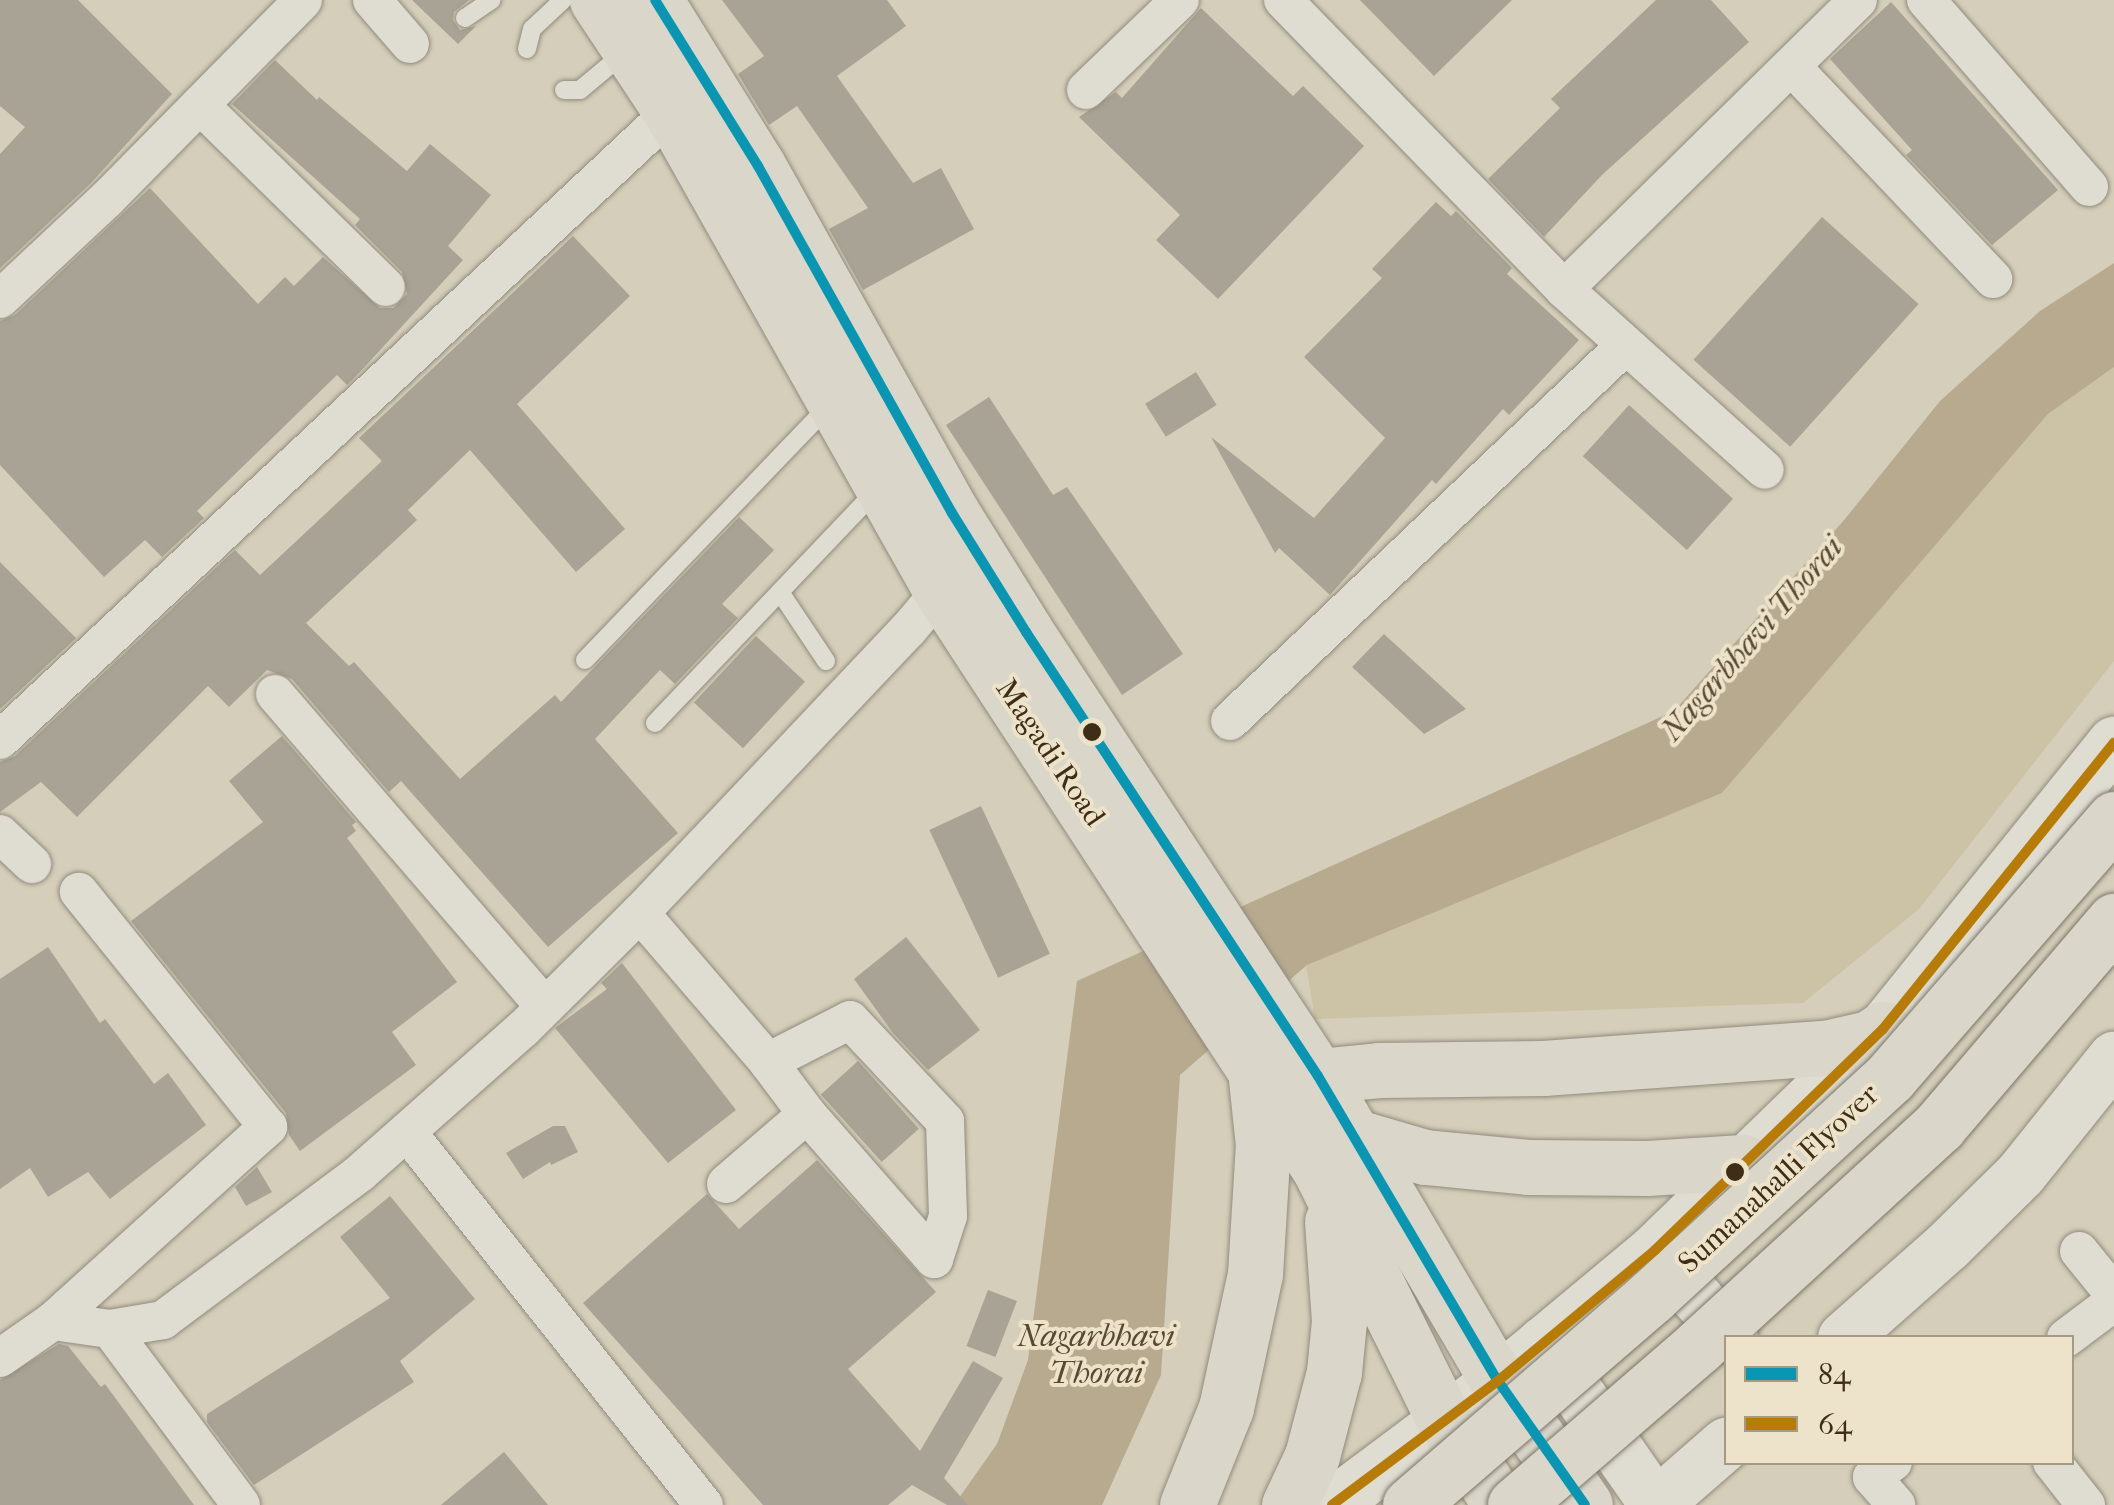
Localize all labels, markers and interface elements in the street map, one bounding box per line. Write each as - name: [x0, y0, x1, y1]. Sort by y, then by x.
- water label: Nagarbhavi Thorai: [1653, 529, 1851, 749]
- street label: Magadi Road: [988, 673, 1112, 833]
- unlabelled marker: [1082, 722, 1102, 742]
- street label: Sumanahalli Flyover: [1671, 1077, 1887, 1281]
- unlabelled marker: [1725, 1162, 1745, 1182]
- water label: Nagarbhavi Thorai: [1017, 1318, 1175, 1393]
- legend: [1724, 1335, 2074, 1465]
- text: 84: [1818, 1357, 1851, 1392]
- text: 64: [1818, 1407, 1852, 1442]

